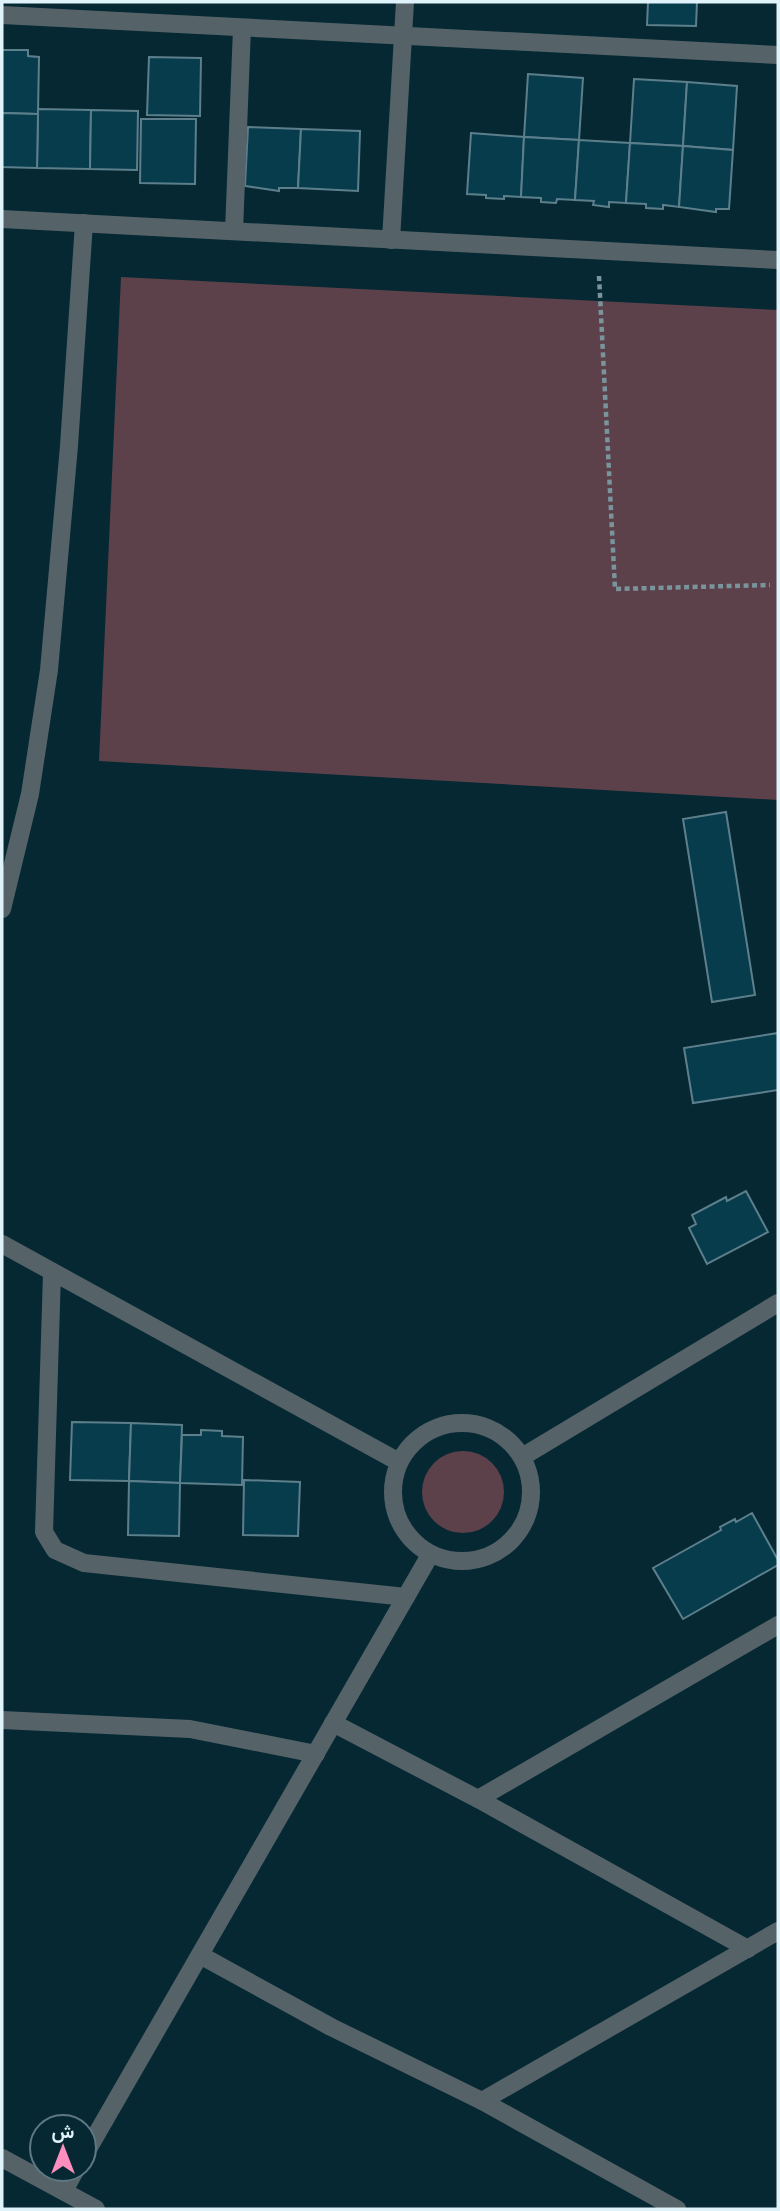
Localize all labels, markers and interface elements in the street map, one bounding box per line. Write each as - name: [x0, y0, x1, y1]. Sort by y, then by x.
- north arrow: [28, 2113, 98, 2183]
- text: ش: [52, 2123, 75, 2143]

